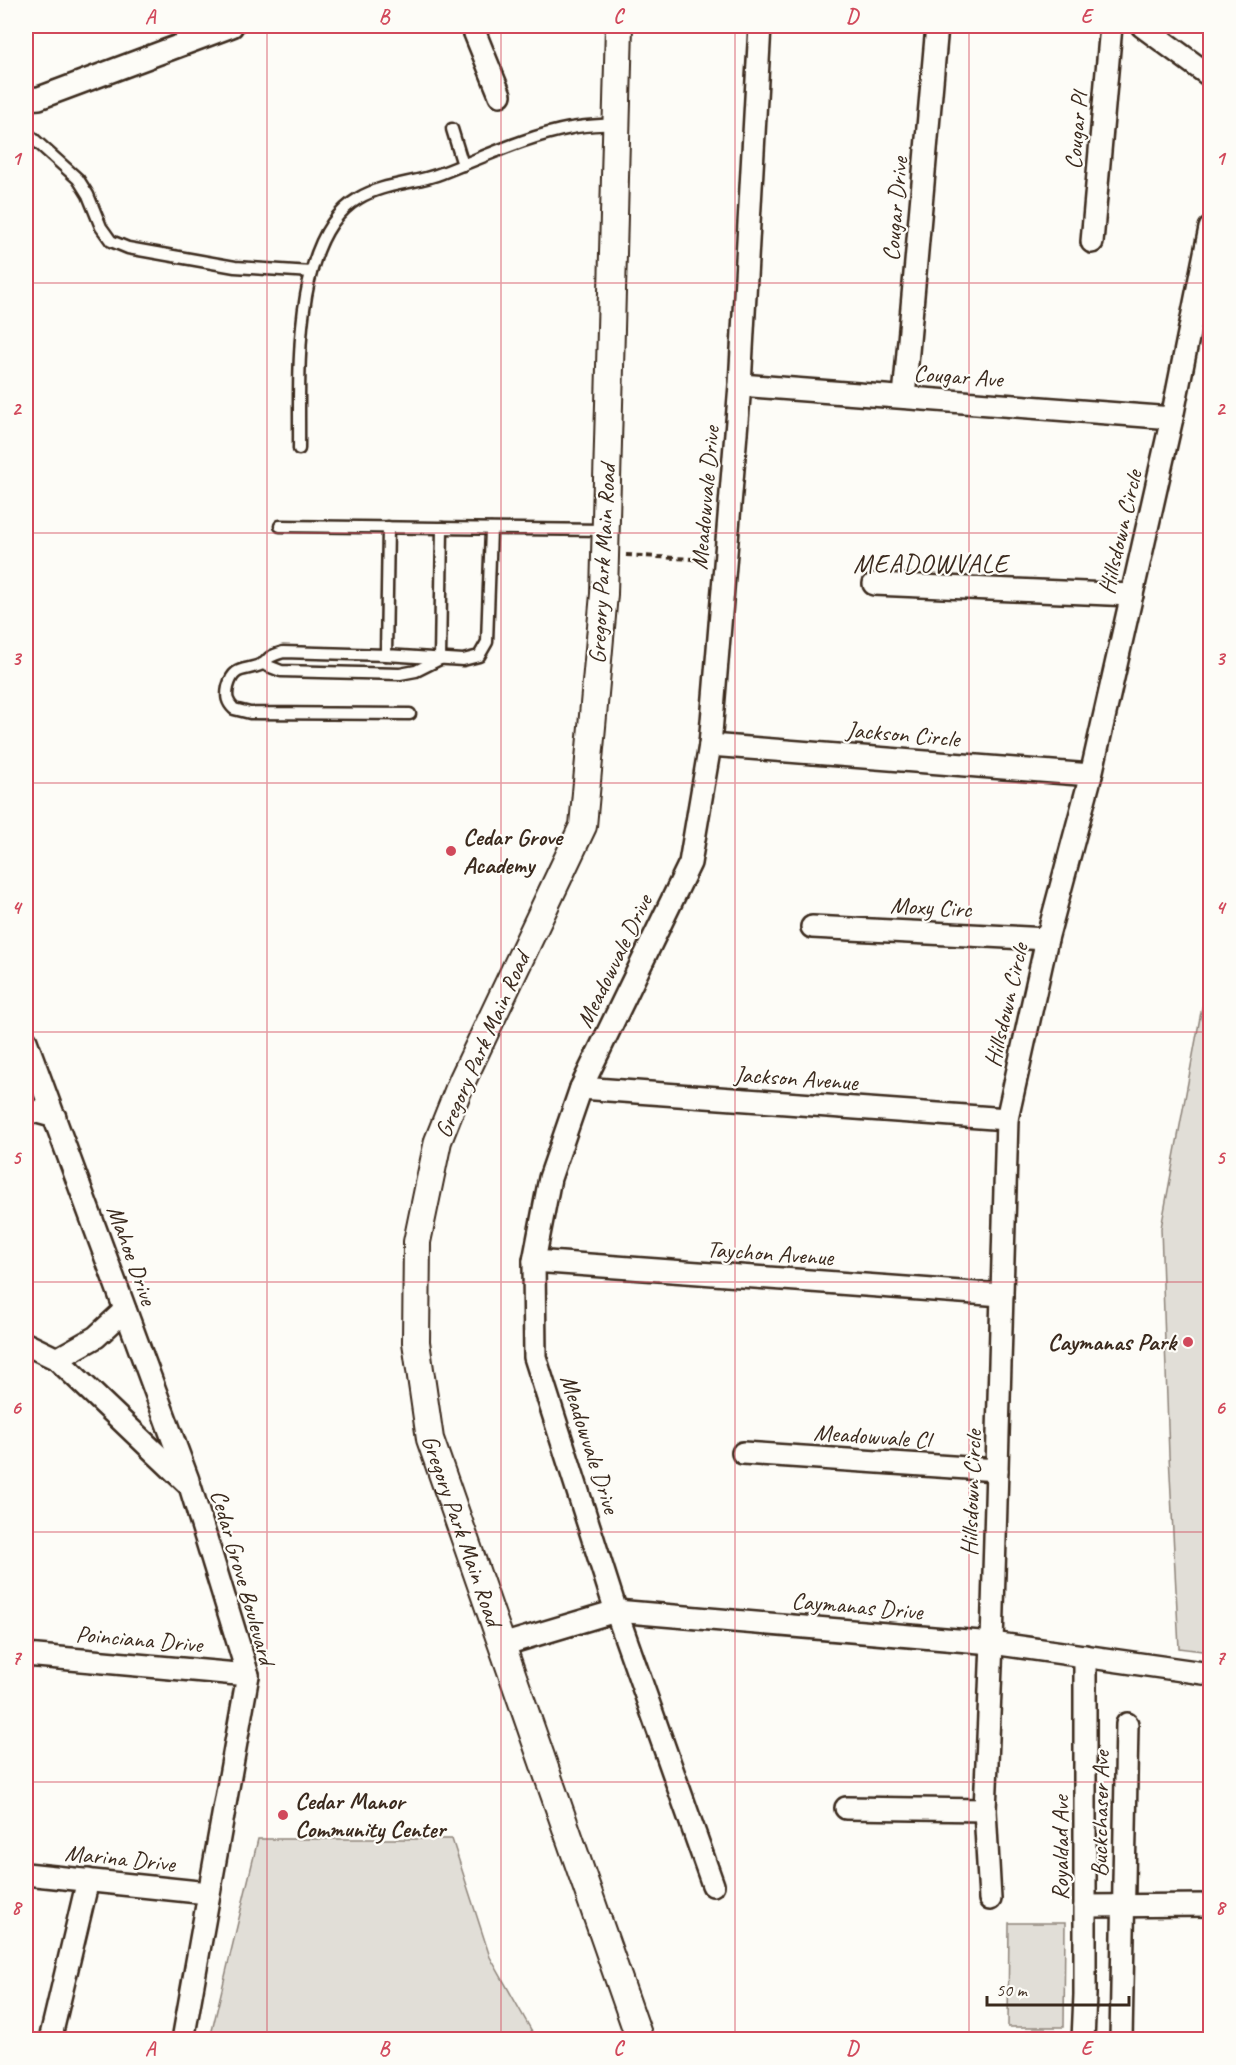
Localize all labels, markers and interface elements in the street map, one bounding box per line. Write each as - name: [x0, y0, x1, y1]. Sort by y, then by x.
- text: A: [145, 4, 157, 29]
- text: B: [379, 4, 391, 29]
- text: C: [613, 4, 625, 29]
- text: D: [846, 4, 860, 29]
- text: E: [1081, 4, 1095, 29]
- street label: Cougar Pl: [1058, 88, 1095, 171]
- text: 1: [12, 146, 23, 171]
- text: 1: [1216, 146, 1227, 171]
- street label: Cougar Drive: [876, 153, 915, 262]
- street label: Cougar Ave: [912, 358, 1006, 394]
- text: 2: [12, 396, 23, 421]
- text: 2: [1216, 396, 1227, 421]
- street label: Meadowvale Drive: [684, 423, 726, 571]
- street label: Gregory Park Main Road: [582, 460, 622, 665]
- street label: Hillsdown Circle: [1091, 465, 1149, 597]
- district label: MEADOWVALE: [853, 547, 1011, 580]
- text: 3: [12, 646, 23, 671]
- text: 3: [1216, 646, 1227, 671]
- street label: Jackson Circle: [844, 714, 963, 754]
- place label: Cedar Grove Academy: [463, 822, 564, 880]
- marker: Cedar Grove Academy: [444, 844, 458, 858]
- street label: Meadowvale Drive: [569, 888, 660, 1032]
- street label: Moxy Circ: [890, 890, 974, 924]
- text: 4: [12, 895, 24, 920]
- text: 4: [1216, 895, 1228, 920]
- street label: Hillsdown Circle: [977, 938, 1035, 1070]
- street label: Gregory Park Main Road: [428, 944, 538, 1142]
- street label: Jackson Avenue: [732, 1059, 861, 1097]
- text: 5: [12, 1145, 23, 1170]
- text: 5: [1216, 1145, 1227, 1170]
- street label: Mahoe Drive: [100, 1201, 165, 1311]
- street label: Taychon Avenue: [706, 1234, 836, 1273]
- place label: Caymanas Park: [1048, 1327, 1178, 1357]
- marker: Caymanas Park: [1181, 1335, 1195, 1349]
- street label: Meadowvale Drive: [554, 1371, 627, 1519]
- text: 6: [11, 1395, 22, 1420]
- text: 6: [1215, 1395, 1226, 1420]
- street label: Meadowvale Cl: [813, 1417, 935, 1455]
- street label: Hillsdown Circle: [954, 1427, 988, 1557]
- street label: Gregory Park Main Road: [415, 1431, 510, 1633]
- street label: Cedar Grove Boulevard: [204, 1486, 283, 1671]
- street label: Caymanas Drive: [790, 1585, 926, 1627]
- street label: Poinciana Drive: [75, 1619, 206, 1660]
- text: 7: [12, 1645, 23, 1670]
- text: 7: [1216, 1645, 1227, 1670]
- street label: Buckchaser Ave: [1084, 1748, 1116, 1877]
- place label: Cedar Manor Community Center: [295, 1786, 447, 1844]
- street label: Royaldad Ave: [1045, 1793, 1075, 1901]
- marker: Cedar Manor Community Center: [276, 1808, 290, 1822]
- street label: Marina Drive: [64, 1837, 179, 1879]
- text: 8: [12, 1895, 24, 1920]
- text: 8: [1216, 1895, 1228, 1920]
- scale bar: [987, 1969, 1130, 2007]
- text: 50 m: [996, 1979, 1029, 2001]
- text: A: [145, 2036, 157, 2061]
- text: B: [379, 2036, 391, 2061]
- text: C: [613, 2036, 625, 2061]
- text: D: [846, 2036, 860, 2061]
- text: E: [1081, 2036, 1095, 2061]

